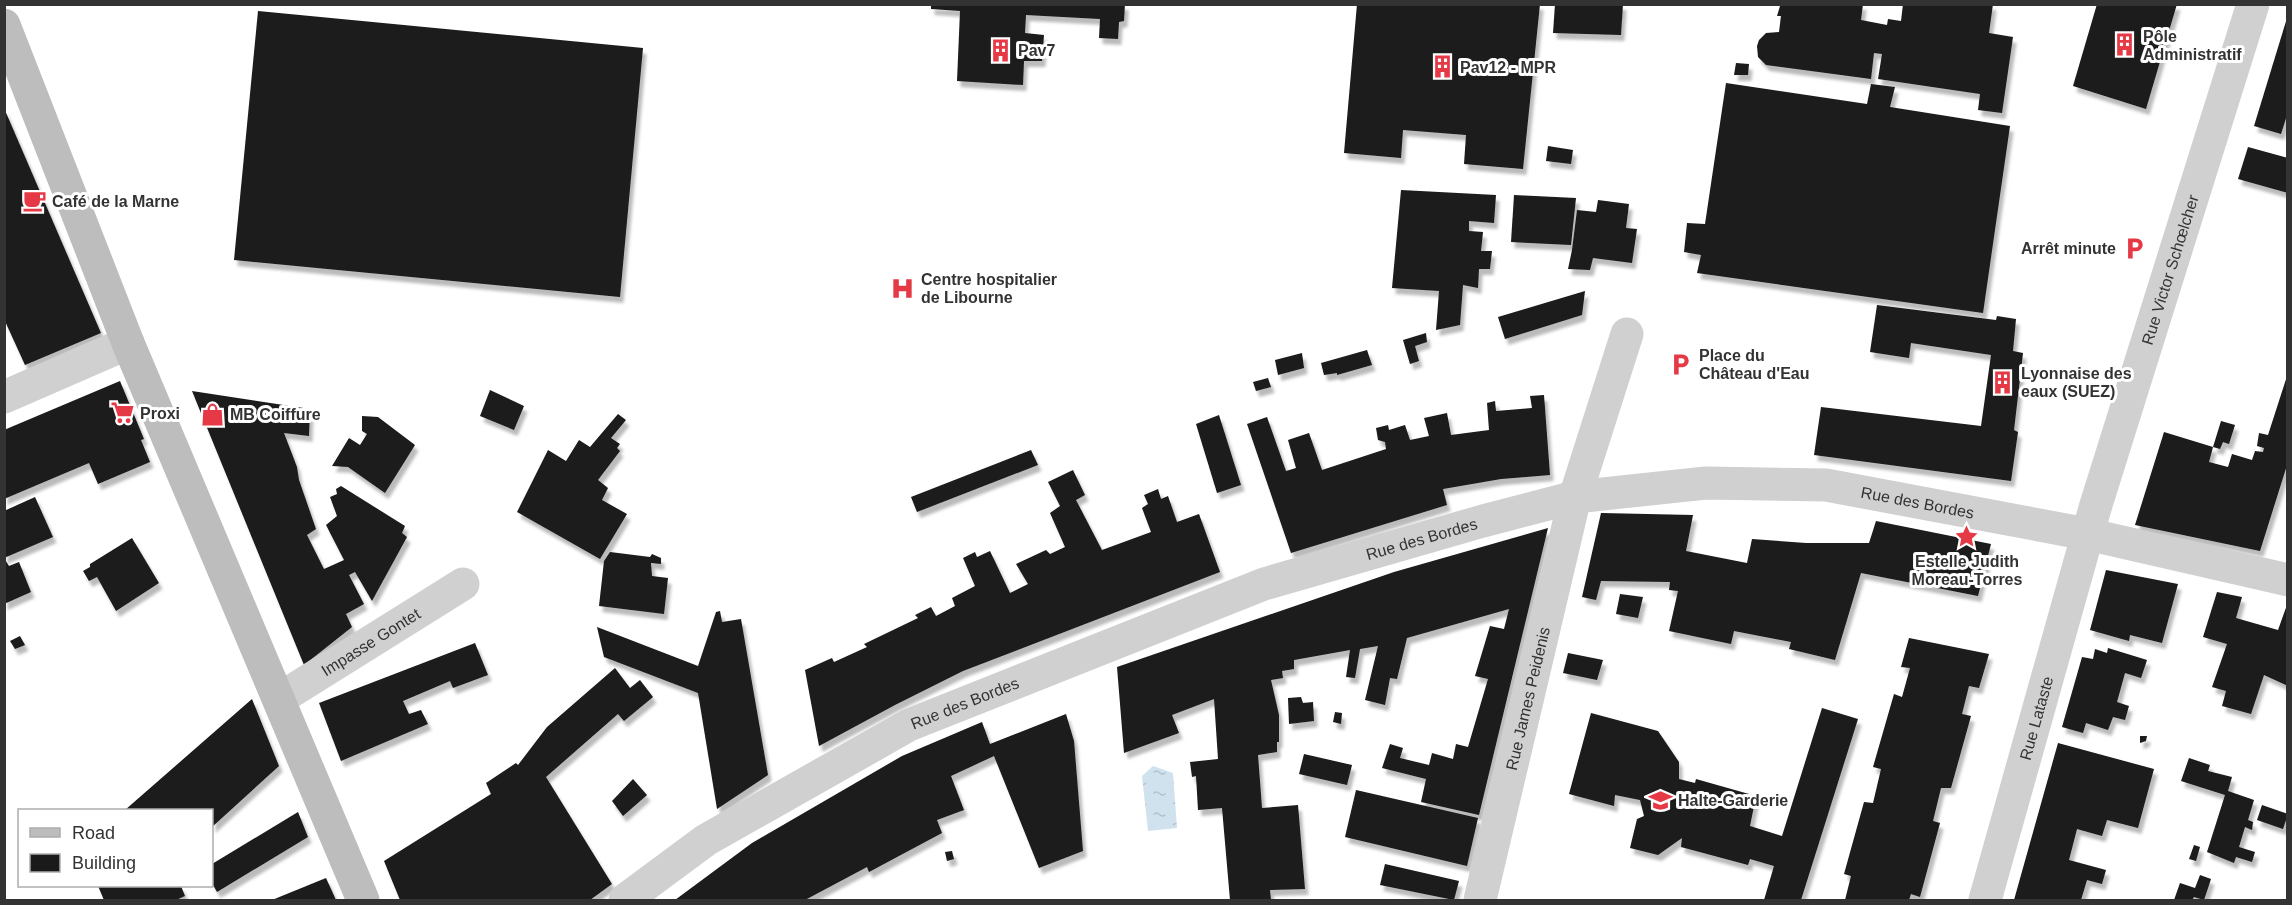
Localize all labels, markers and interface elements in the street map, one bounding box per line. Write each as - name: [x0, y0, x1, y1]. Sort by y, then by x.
- place label: Pôle Administratif: [2143, 28, 2242, 63]
- building icon: Pôle Administratif: [2112, 32, 2138, 58]
- building icon: Pav7: [987, 37, 1013, 63]
- place label: Pav7: [1018, 42, 1055, 59]
- building icon: Pav12 - MPR: [1429, 54, 1455, 80]
- place label: Pav12 - MPR: [1460, 59, 1556, 76]
- cafe icon: Café de la Marne: [21, 188, 47, 214]
- street label: Rue Victor Schœlcher: [2138, 192, 2201, 347]
- place label: Café de la Marne: [52, 193, 179, 210]
- parking icon: Arrêt minute: [2121, 235, 2147, 261]
- place label: Arrêt minute: [2021, 240, 2116, 257]
- place label: Centre hospitalier de Libourne: [921, 271, 1057, 306]
- hospital icon: Centre hospitalier de Libourne: [890, 275, 916, 301]
- place label: Place du Château d'Eau: [1699, 347, 1810, 382]
- parking icon: Place du Château d'Eau: [1668, 351, 1694, 377]
- place label: Lyonnaise des eaux (SUEZ): [2021, 365, 2132, 400]
- building icon: Lyonnaise des eaux (SUEZ): [1990, 369, 2016, 395]
- supermarket icon: Proxi: [109, 400, 135, 426]
- shop icon: MB Coiffure: [199, 401, 225, 427]
- place label: Proxi: [140, 405, 180, 422]
- place label: MB Coiffure: [230, 406, 321, 423]
- street label: Rue des Bordes: [1860, 483, 1976, 521]
- street label: Rue des Bordes: [1364, 515, 1479, 563]
- place icon: Estelle Judith Moreau-Torres: [1954, 523, 1980, 549]
- place label: Estelle Judith Moreau-Torres: [1912, 553, 2023, 588]
- street label: Impasse Gontet: [318, 604, 423, 679]
- street label: Rue James Peidenis: [1502, 625, 1553, 772]
- street label: Rue des Bordes: [908, 674, 1021, 732]
- street label: Rue Lataste: [2016, 674, 2056, 762]
- school or university icon: Halte-Garderie: [1647, 787, 1673, 813]
- place label: Halte-Garderie: [1678, 792, 1788, 809]
- legend: [18, 809, 213, 887]
- text: Road: [72, 823, 115, 843]
- text: Building: [72, 853, 136, 873]

